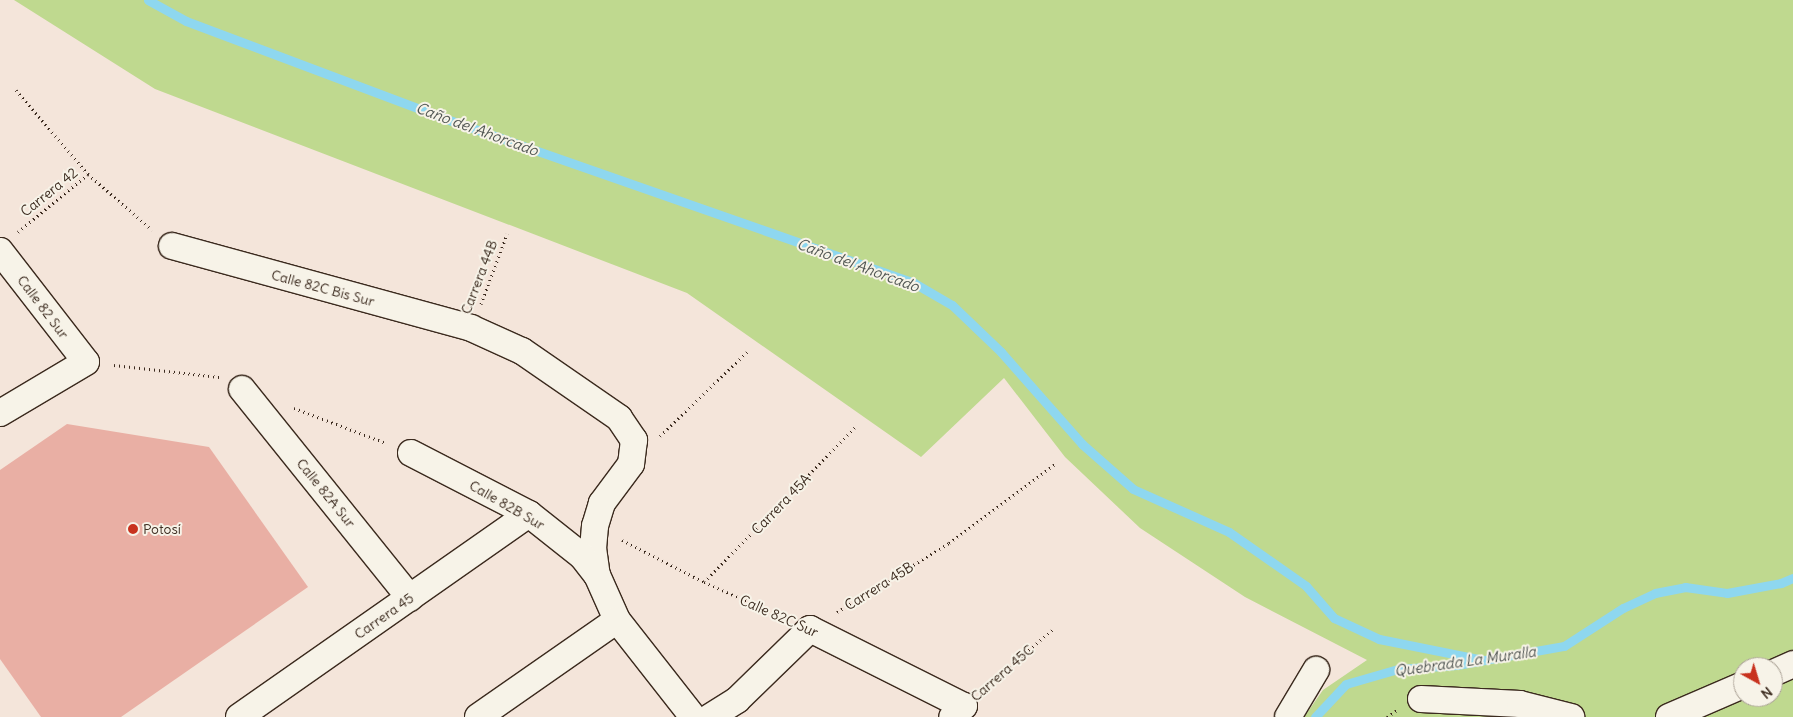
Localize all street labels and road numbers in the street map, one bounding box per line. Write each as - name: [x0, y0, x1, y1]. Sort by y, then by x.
- street label: Carrera 42: [17, 164, 81, 220]
- street label: Carrera 44B: [457, 238, 501, 316]
- street label: Calle 82C Bis Sur: [270, 266, 376, 310]
- street label: Calle 82 Sur: [14, 272, 72, 342]
- street label: Calle 82A Sur: [293, 455, 359, 531]
- street label: Carrera 45A: [748, 470, 814, 538]
- street label: Calle 82B Sur: [466, 477, 548, 533]
- street label: Carrera 45B: [842, 558, 916, 614]
- street label: Carrera 45: [351, 589, 417, 643]
- street label: Calle 82C Sur: [737, 591, 821, 641]
- street label: Carrera 45C: [967, 641, 1037, 705]

